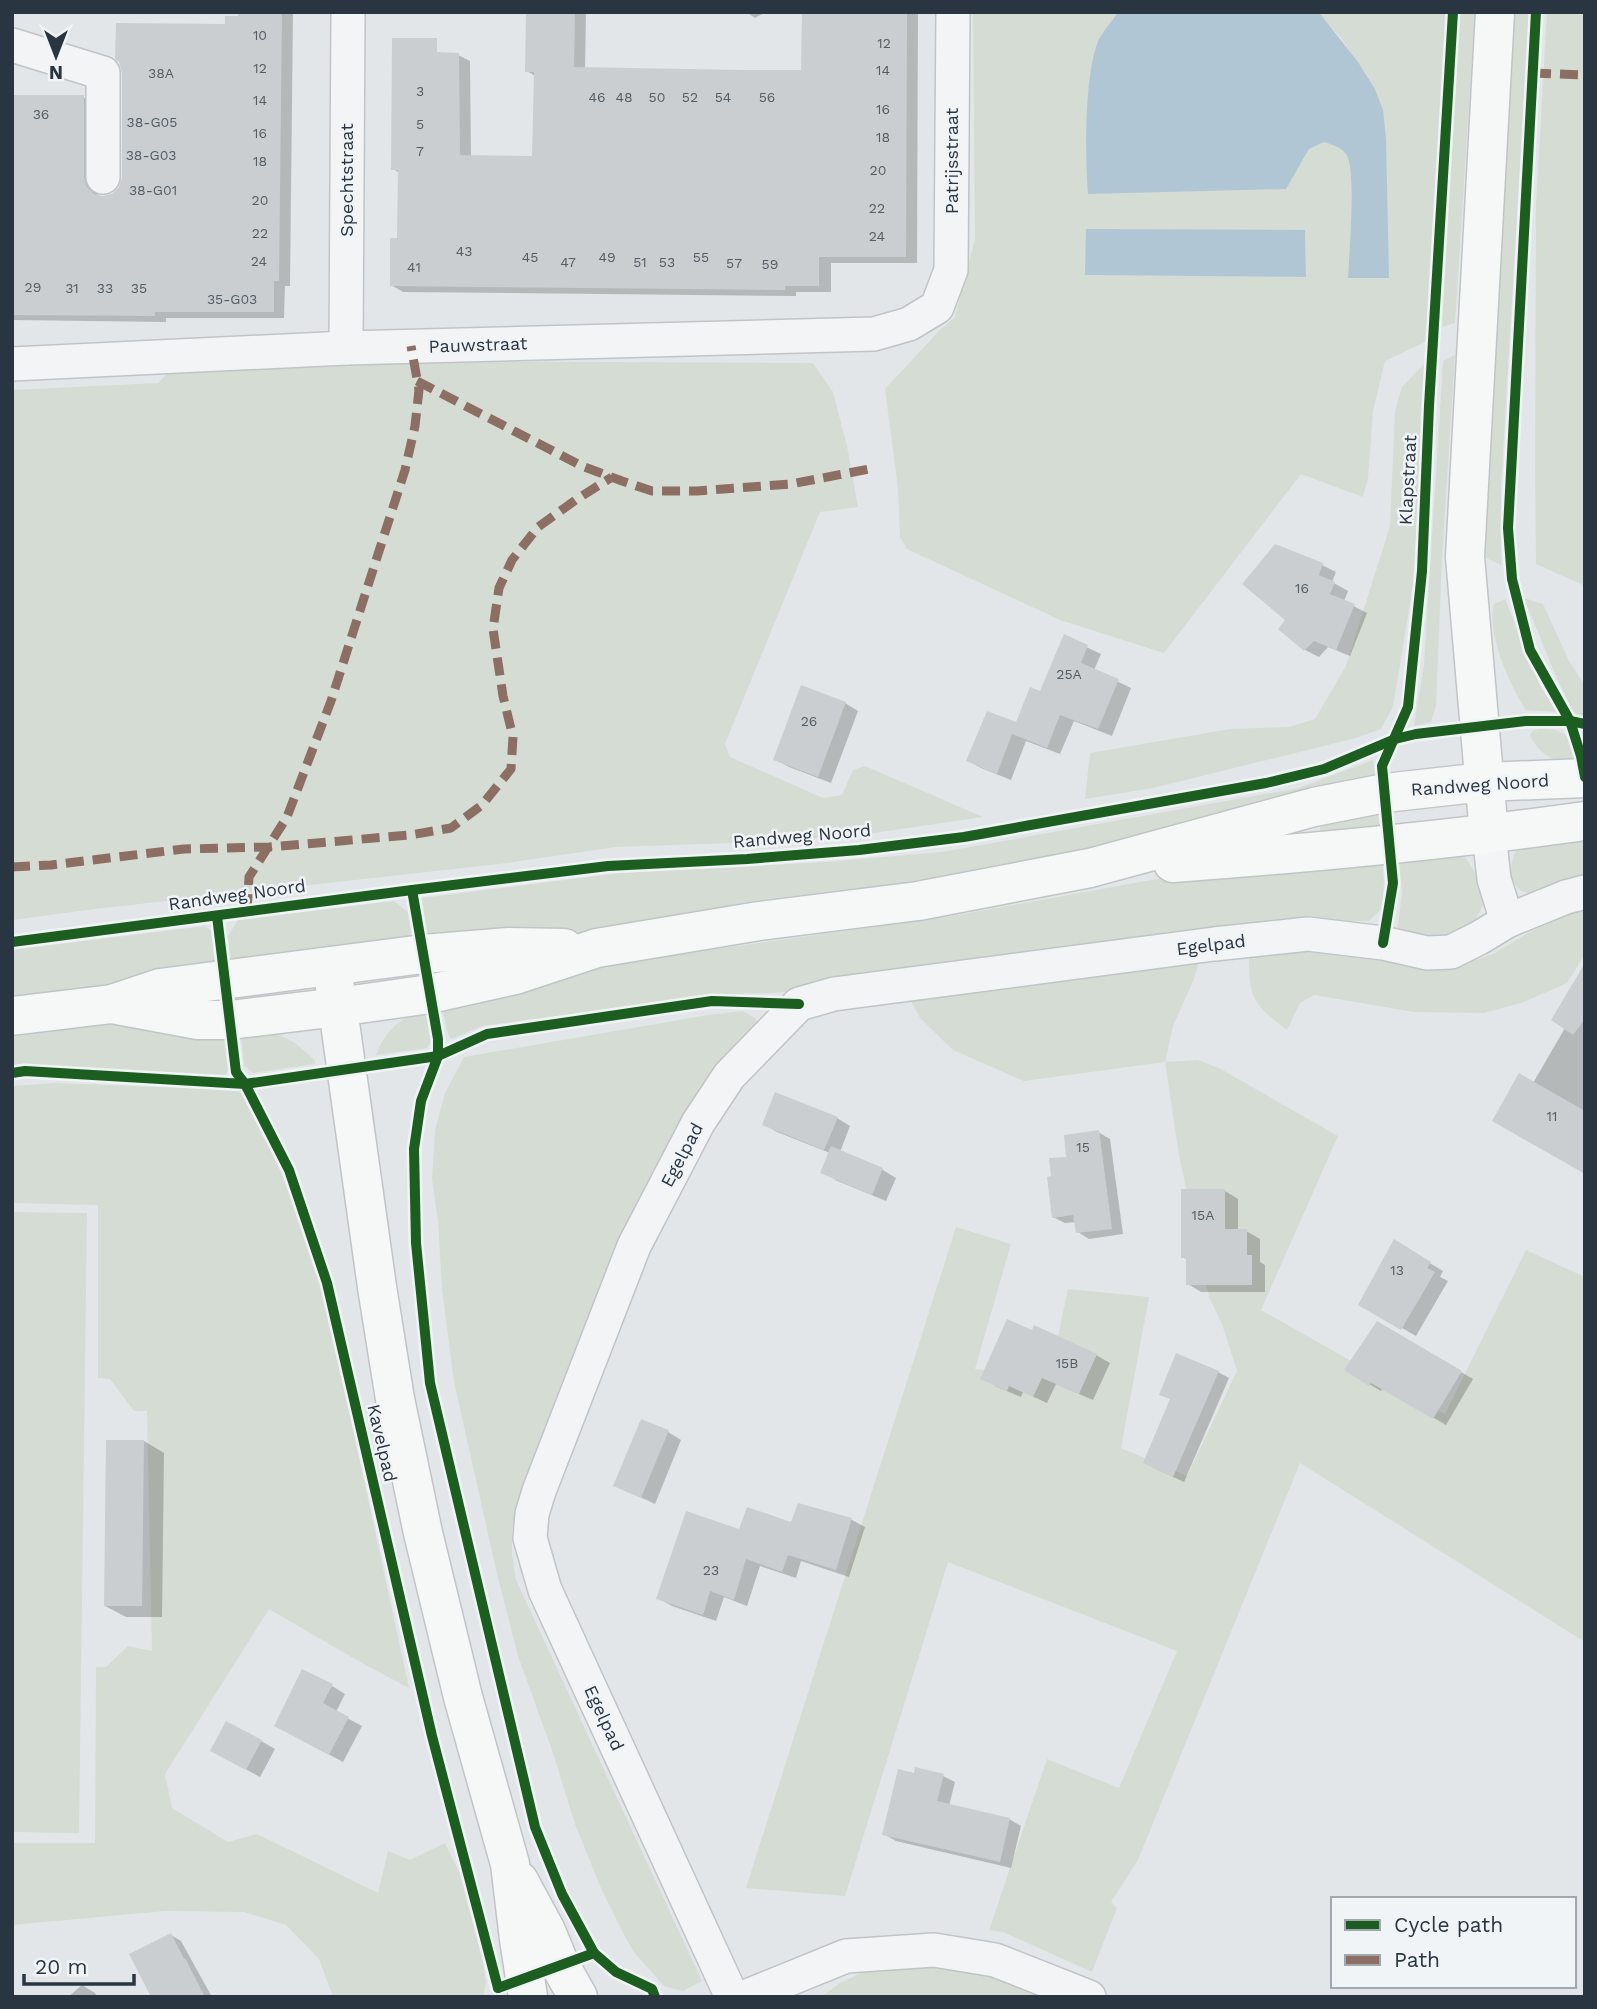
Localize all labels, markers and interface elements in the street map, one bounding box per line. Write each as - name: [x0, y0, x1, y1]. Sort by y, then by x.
- north arrow: [21, 21, 91, 91]
- house number: 10: [253, 27, 267, 43]
- house number: 12: [877, 35, 891, 51]
- house number: 12: [253, 60, 267, 76]
- text: N: [49, 61, 63, 84]
- house number: 14: [876, 62, 890, 78]
- house number: 38A: [148, 65, 174, 81]
- house number: 3: [416, 83, 424, 99]
- house number: 46: [588, 89, 606, 105]
- house number: 48: [615, 89, 633, 105]
- house number: 50: [649, 89, 665, 105]
- house number: 52: [682, 89, 698, 105]
- house number: 54: [715, 89, 731, 105]
- house number: 56: [759, 89, 775, 105]
- house number: 14: [253, 92, 267, 108]
- house number: 16: [876, 101, 890, 117]
- house number: 36: [33, 106, 49, 122]
- street label: Patrijsstraat: [941, 107, 962, 214]
- house number: 38-G05: [127, 114, 177, 130]
- house number: 5: [416, 116, 424, 132]
- street label: Spechtstraat: [336, 123, 357, 237]
- house number: 16: [253, 125, 267, 141]
- house number: 18: [876, 129, 890, 145]
- house number: 7: [416, 143, 424, 159]
- house number: 38-G03: [126, 147, 176, 163]
- house number: 18: [253, 153, 267, 169]
- house number: 20: [870, 162, 886, 178]
- house number: 38-G01: [129, 182, 177, 198]
- house number: 20: [252, 192, 268, 208]
- house number: 22: [869, 200, 885, 216]
- house number: 22: [252, 225, 268, 241]
- house number: 24: [869, 228, 885, 244]
- house number: 43: [456, 243, 472, 259]
- house number: 45: [522, 249, 538, 265]
- house number: 49: [598, 249, 616, 265]
- house number: 55: [693, 249, 709, 265]
- house number: 24: [251, 253, 267, 269]
- house number: 47: [560, 254, 576, 270]
- house number: 51: [633, 254, 647, 270]
- house number: 53: [659, 254, 675, 270]
- house number: 57: [726, 255, 742, 271]
- house number: 59: [762, 256, 778, 272]
- house number: 41: [407, 259, 421, 275]
- house number: 29: [25, 279, 41, 295]
- house number: 31: [65, 280, 79, 296]
- house number: 33: [97, 280, 113, 296]
- house number: 35: [131, 280, 147, 296]
- house number: 35-G03: [207, 291, 257, 307]
- street label: Pauwstraat: [428, 332, 528, 357]
- street label: Klapstraat: [1395, 434, 1420, 526]
- house number: 16: [1295, 580, 1309, 596]
- house number: 25A: [1056, 666, 1082, 682]
- house number: 26: [801, 713, 817, 729]
- street label: Randweg Noord: [1410, 769, 1550, 800]
- street label: Randweg Noord: [732, 819, 872, 852]
- street label: Randweg Noord: [167, 874, 307, 915]
- street label: Egelpad: [1175, 930, 1247, 959]
- house number: 11: [1547, 1108, 1557, 1124]
- street label: Egelpad: [656, 1119, 707, 1190]
- house number: 15: [1076, 1139, 1090, 1155]
- house number: 15A: [1192, 1207, 1214, 1223]
- house number: 13: [1390, 1262, 1404, 1278]
- house number: 15B: [1056, 1355, 1078, 1371]
- street label: Kavelpad: [363, 1402, 402, 1484]
- house number: 23: [703, 1562, 719, 1578]
- street label: Egelpad: [580, 1682, 629, 1754]
- legend: [1331, 1897, 1576, 1988]
- text: Cycle path: [1394, 1912, 1503, 1937]
- scale bar: [24, 1942, 135, 1986]
- text: Path: [1394, 1947, 1440, 1972]
- text: 20 m: [35, 1954, 87, 1979]

